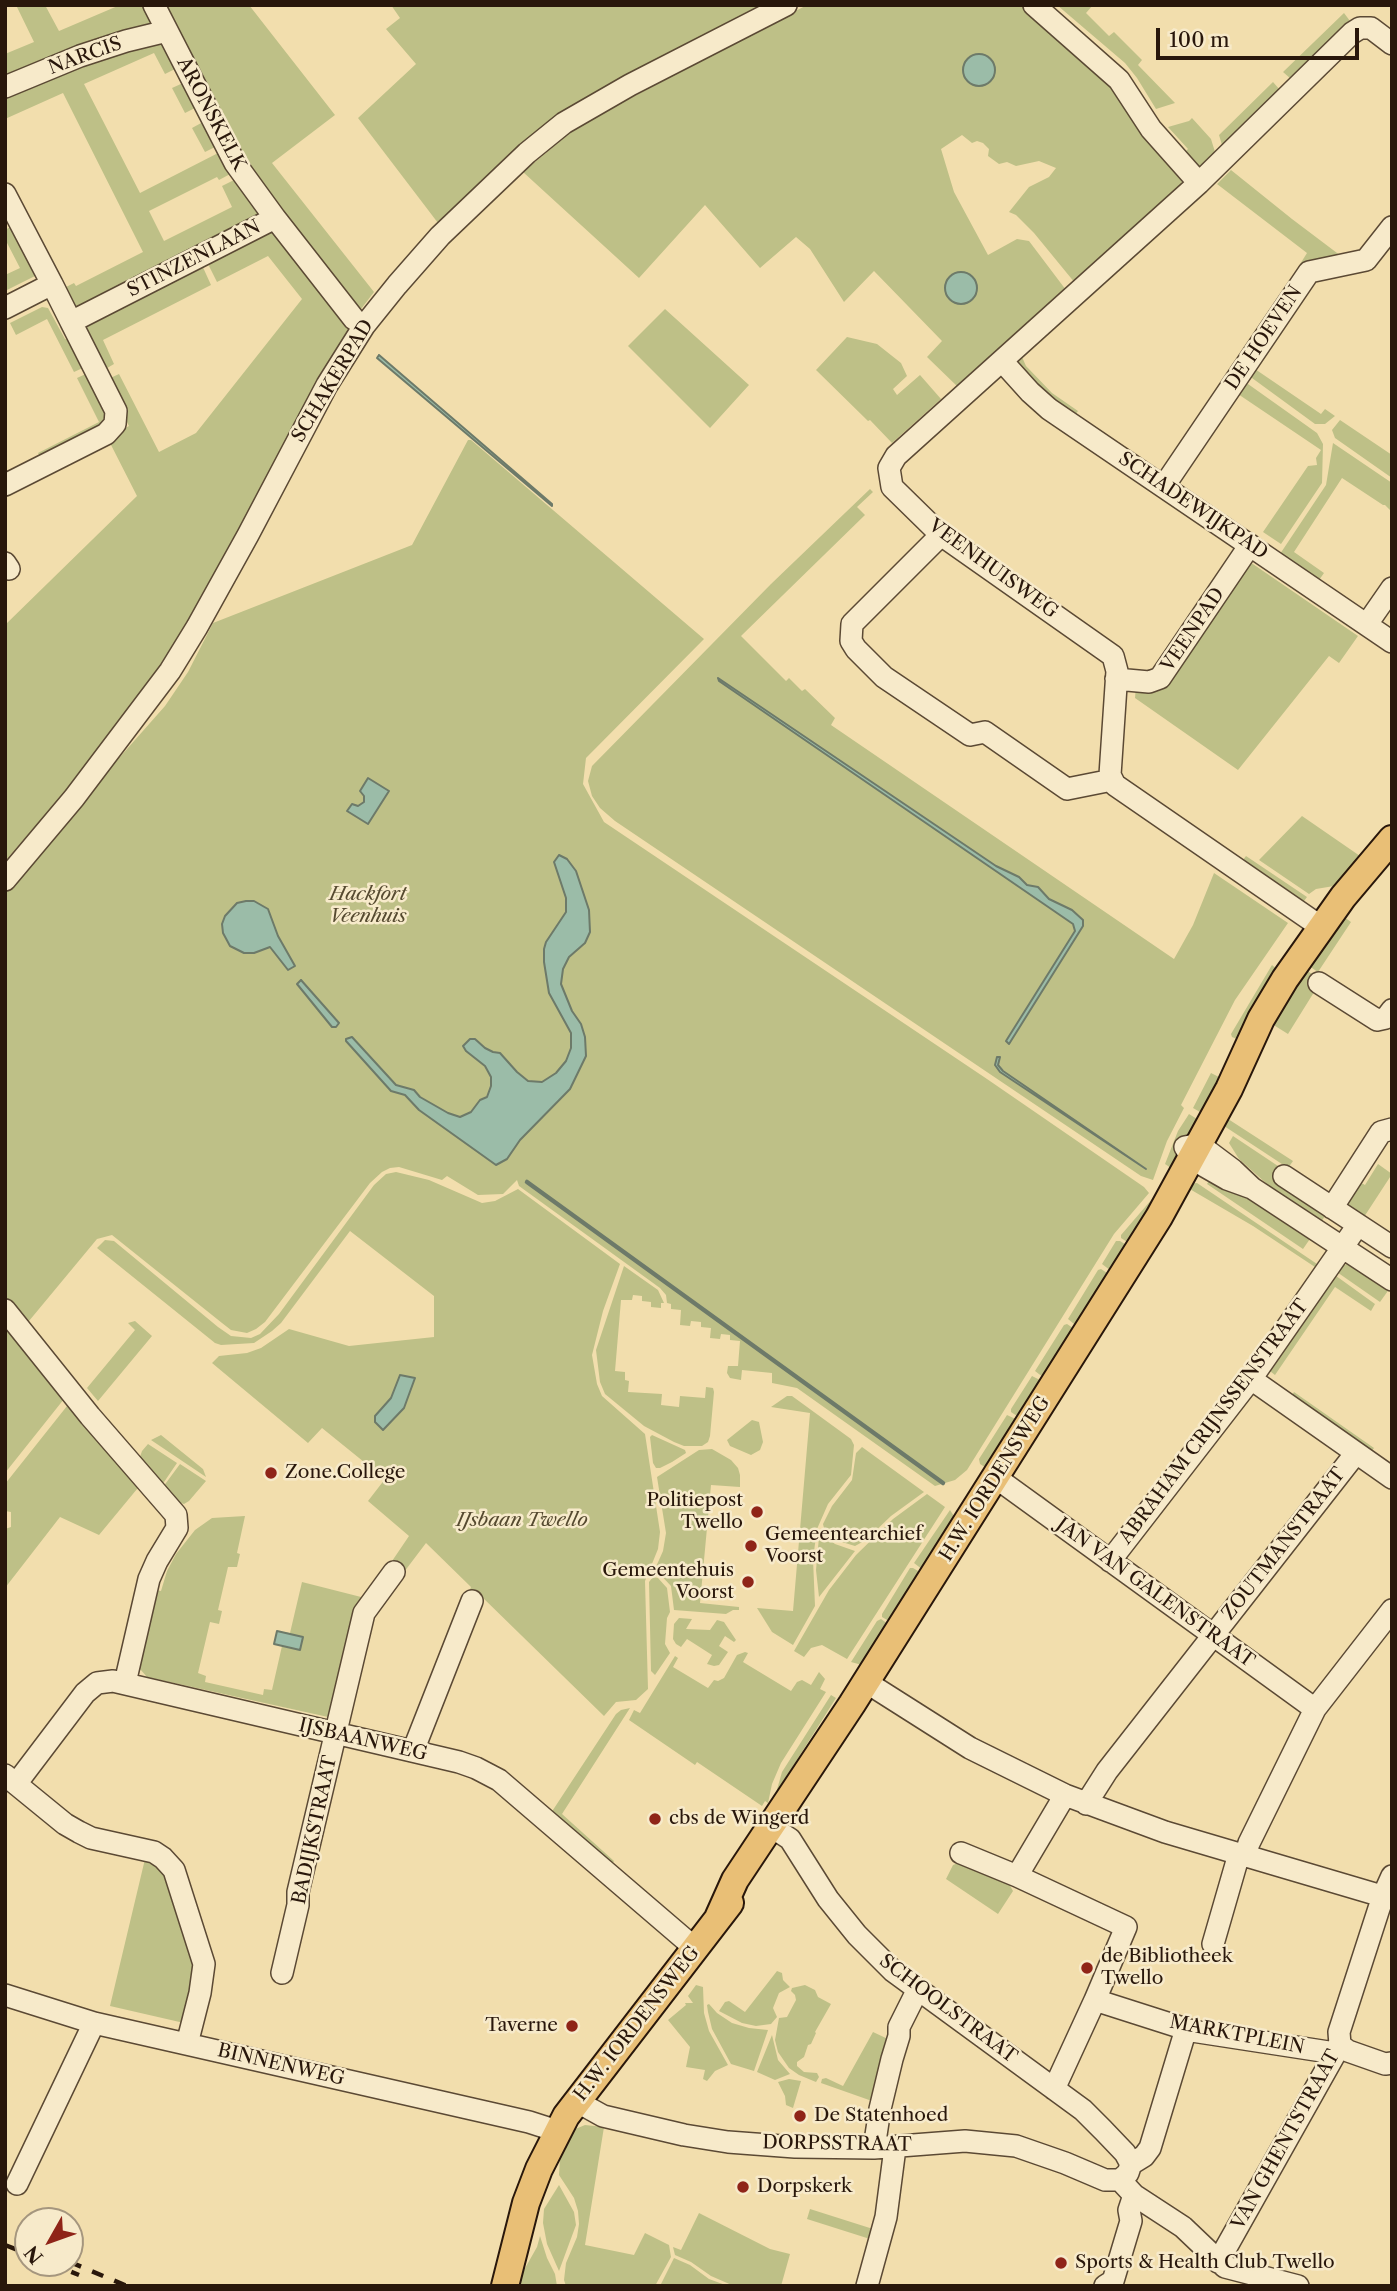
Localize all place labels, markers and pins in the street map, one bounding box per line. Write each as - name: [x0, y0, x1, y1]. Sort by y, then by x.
- place label: Zone.College: [285, 1462, 405, 1484]
- marker: Zone.College: [263, 1465, 279, 1481]
- place label: Politiepost Twello: [646, 1490, 743, 1534]
- marker: Politiepost Twello: [749, 1504, 765, 1520]
- place label: Gemeentearchief Voorst: [765, 1524, 922, 1568]
- marker: Gemeentearchief Voorst: [743, 1538, 759, 1554]
- place label: Gemeentehuis Voorst: [602, 1560, 734, 1604]
- marker: Gemeentehuis Voorst: [740, 1574, 756, 1590]
- place label: cbs de Wingerd: [669, 1808, 809, 1830]
- marker: cbs de Wingerd: [647, 1811, 663, 1827]
- place label: de Bibliotheek Twello: [1101, 1946, 1233, 1990]
- marker: de Bibliotheek Twello: [1079, 1960, 1095, 1976]
- place label: Taverne: [485, 2015, 558, 2037]
- marker: Taverne: [564, 2018, 580, 2034]
- place label: De Statenhoed: [814, 2105, 948, 2127]
- marker: De Statenhoed: [792, 2108, 808, 2124]
- place label: Dorpskerk: [757, 2176, 852, 2198]
- marker: Dorpskerk: [735, 2179, 751, 2195]
- place label: Sports & Health Club Twello: [1075, 2252, 1335, 2274]
- marker: Sports & Health Club Twello: [1053, 2255, 1069, 2271]

